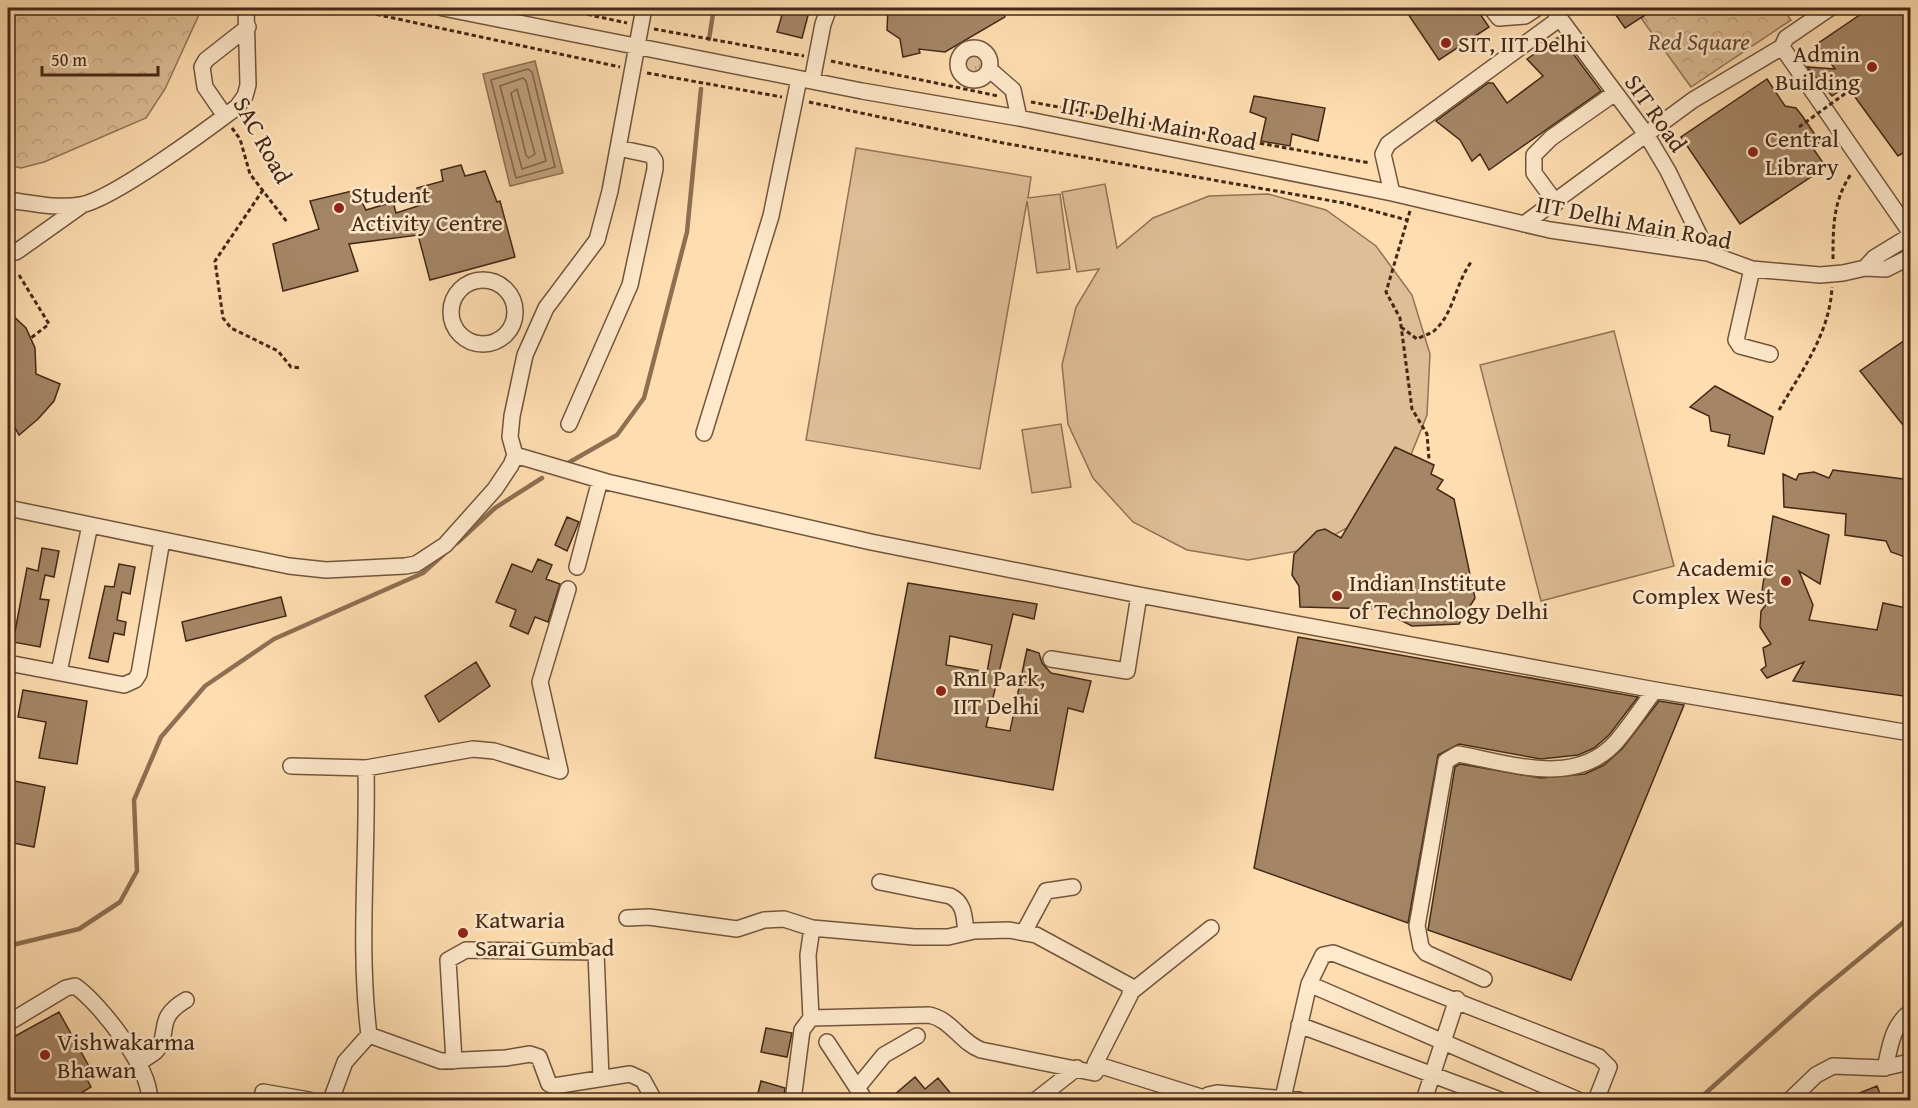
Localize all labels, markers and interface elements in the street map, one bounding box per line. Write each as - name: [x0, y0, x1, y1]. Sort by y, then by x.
- park label: Red Square: [1647, 24, 1750, 59]
- place label: SIT, IIT Delhi: [1458, 26, 1587, 61]
- marker: SIT, IIT Delhi: [1439, 36, 1453, 50]
- place label: Admin Building: [1775, 36, 1861, 99]
- scale bar: [42, 39, 158, 77]
- text: 50 m: [51, 46, 87, 73]
- marker: Admin Building: [1865, 60, 1879, 74]
- street label: SIT Road: [1616, 67, 1696, 159]
- street label: IIT Delhi Main Road: [1058, 87, 1260, 159]
- street label: SAC Road: [225, 90, 301, 190]
- place label: Central Library: [1765, 121, 1839, 184]
- marker: Central Library: [1746, 145, 1760, 159]
- place label: Student Activity Centre: [351, 177, 503, 240]
- street label: IIT Delhi Main Road: [1533, 186, 1735, 258]
- marker: Student Activity Centre: [332, 201, 346, 215]
- place label: Academic Complex West: [1632, 550, 1775, 613]
- place label: Indian Institute of Technology Delhi: [1349, 565, 1549, 628]
- marker: Academic Complex West: [1779, 574, 1793, 588]
- marker: Indian Institute of Technology Delhi: [1330, 589, 1344, 603]
- place label: RnI Park, IIT Delhi: [953, 660, 1045, 723]
- marker: RnI Park, IIT Delhi: [934, 684, 948, 698]
- place label: Katwaria Sarai Gumbad: [475, 902, 615, 965]
- marker: Katwaria Sarai Gumbad: [456, 926, 470, 940]
- place label: Vishwakarma Bhawan: [57, 1024, 196, 1087]
- marker: Vishwakarma Bhawan: [38, 1048, 52, 1062]

